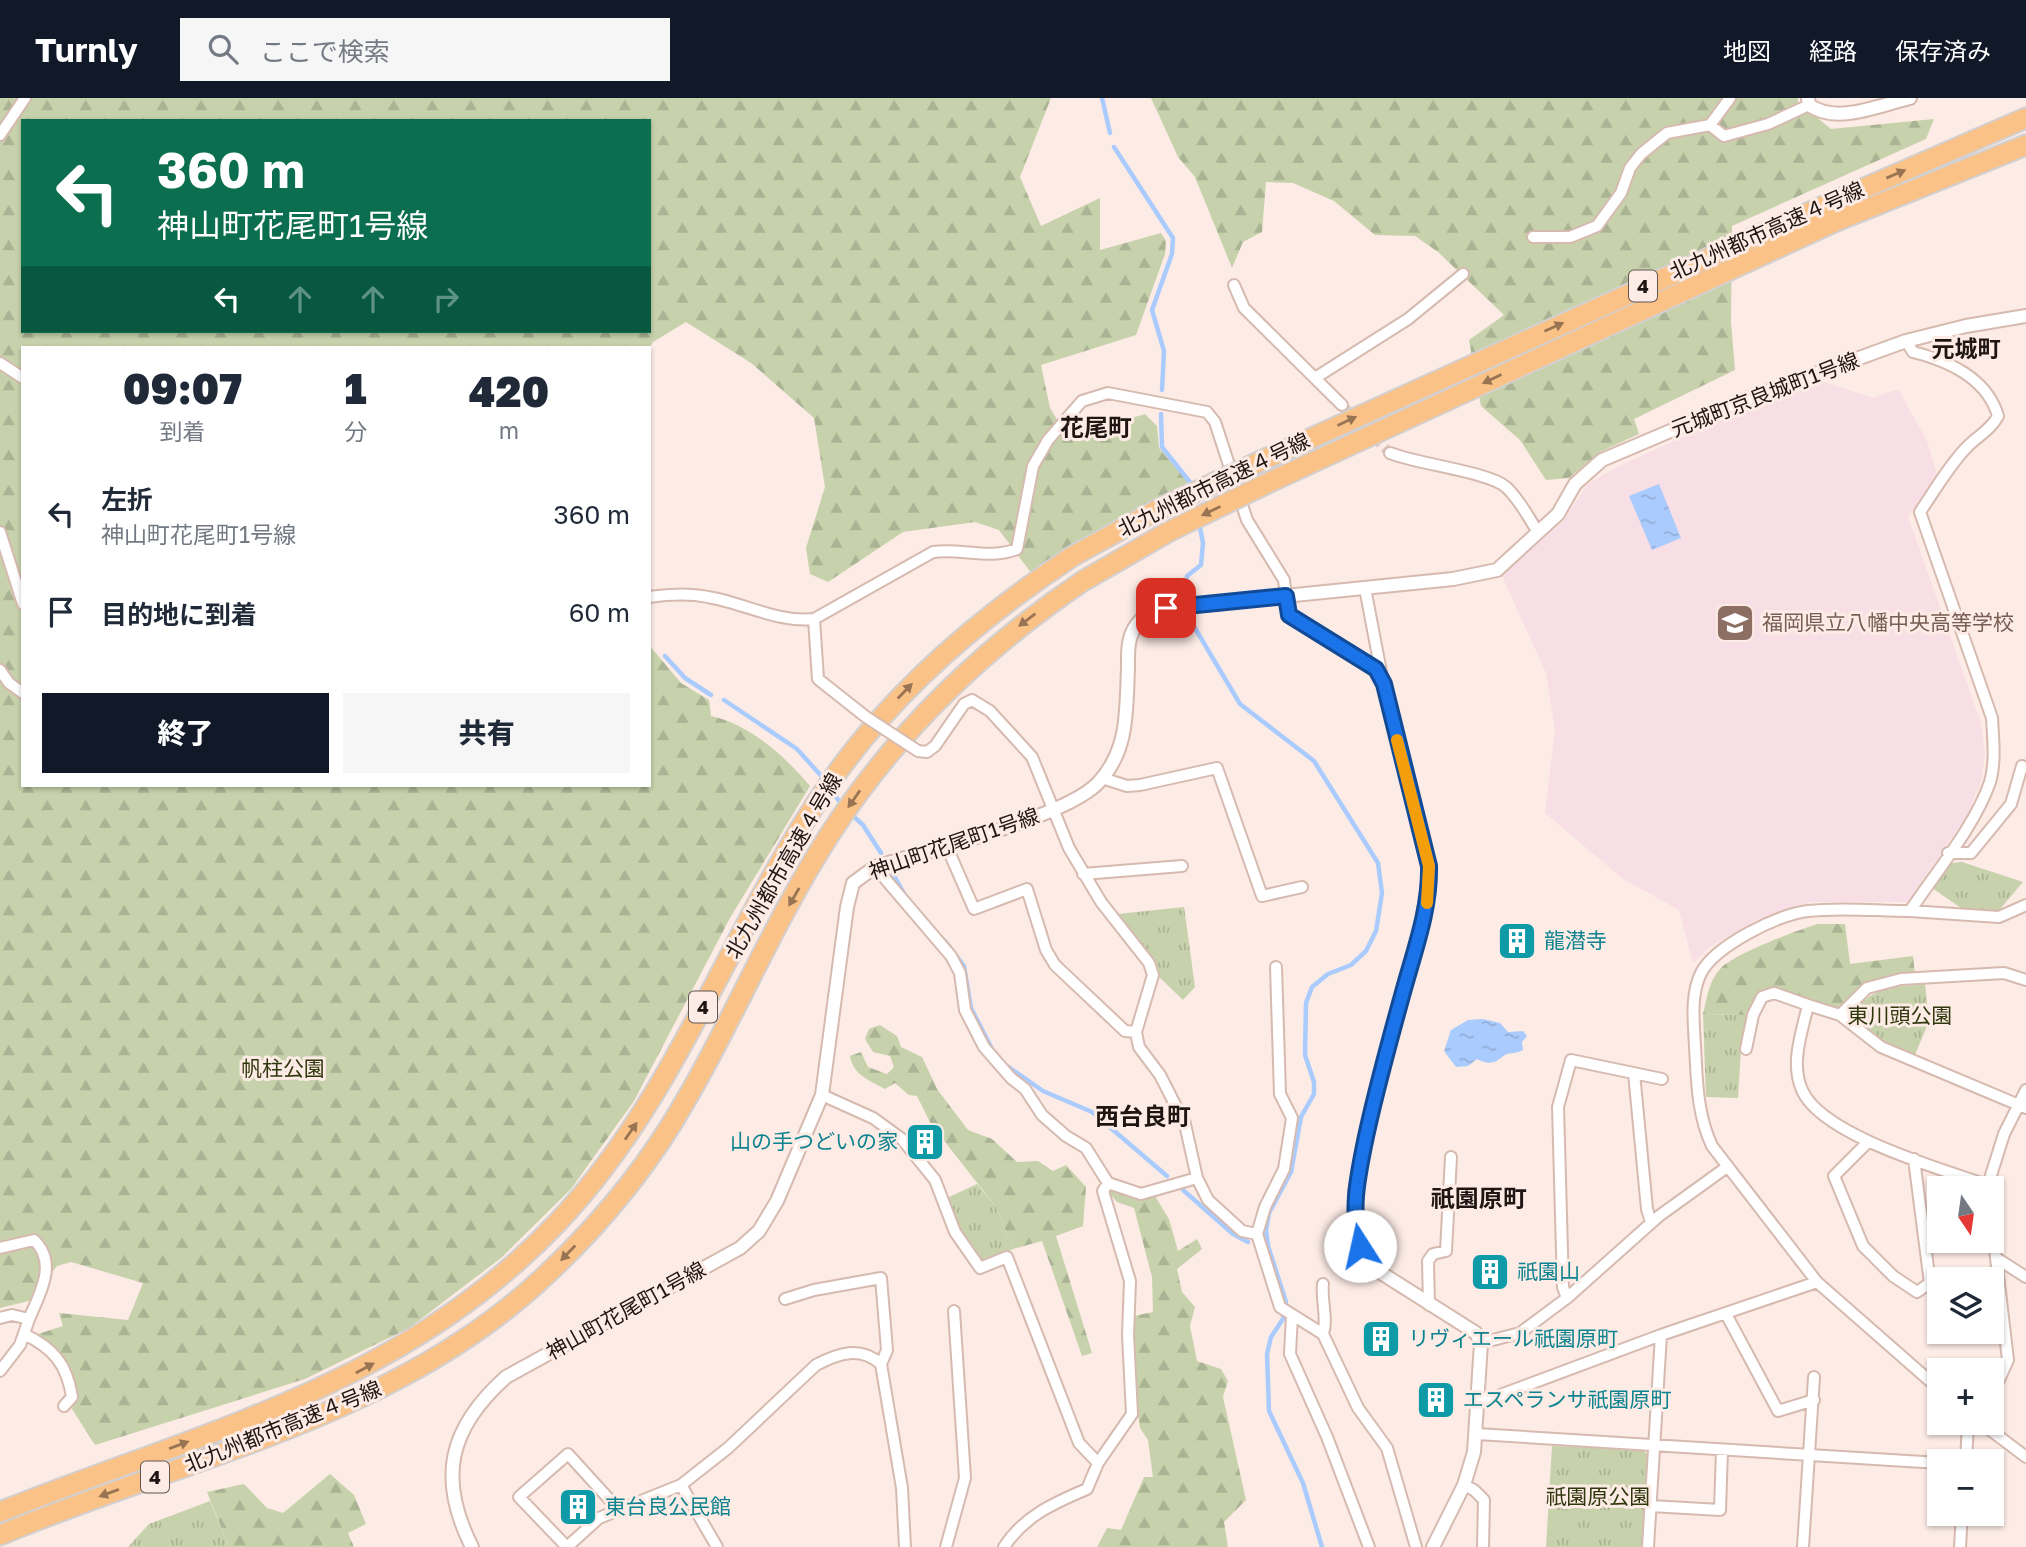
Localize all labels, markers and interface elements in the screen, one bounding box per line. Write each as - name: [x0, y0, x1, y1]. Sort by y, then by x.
- search box: [180, 18, 670, 81]
- text: Turnly: [35, 30, 138, 69]
- icon: search: [204, 30, 242, 68]
- text: ここで検索: [260, 36, 390, 67]
- text: 地図: [1723, 36, 1771, 65]
- text: 経路: [1809, 36, 1857, 65]
- text: 保存済み: [1895, 36, 1991, 65]
- text: 360 m: [157, 140, 305, 199]
- icon: left: [42, 147, 133, 238]
- one-way arrow: [1886, 168, 1906, 180]
- street label: 北九州都市高速４号線: [1665, 176, 1868, 285]
- text: 神山町花尾町1号線: [157, 206, 429, 244]
- road number: 4: [1629, 270, 1657, 302]
- icon: left: [208, 280, 246, 318]
- icon: ahead: [281, 280, 319, 318]
- icon: ahead: [354, 280, 392, 318]
- icon: right: [427, 280, 465, 318]
- one-way arrow: [1544, 321, 1564, 333]
- district label: 元城町: [1932, 334, 2001, 362]
- street label: 元城町京良城町1号線: [1667, 346, 1862, 442]
- text: 09:07: [123, 363, 242, 413]
- text: 1: [344, 363, 367, 413]
- text: 420: [469, 366, 549, 416]
- one-way arrow: [1482, 373, 1502, 384]
- district label: 花尾町: [1060, 412, 1132, 441]
- one-way arrow: [1337, 415, 1357, 427]
- text: m: [499, 416, 519, 444]
- text: 到着: [160, 417, 206, 445]
- text: 分: [344, 417, 367, 445]
- street label: 北九州都市高速４号線: [1113, 426, 1314, 542]
- text: 左折: [101, 484, 153, 515]
- icon: left: [42, 495, 80, 533]
- text: 360 m: [553, 499, 630, 530]
- one-way arrow: [1201, 505, 1221, 517]
- text: 神山町花尾町1号線: [101, 520, 296, 548]
- pin: [1136, 578, 1196, 638]
- icon: arrive: [1147, 589, 1185, 627]
- icon: arrive: [42, 593, 80, 631]
- text: 60 m: [569, 597, 630, 628]
- text: 目的地に到着: [101, 599, 257, 630]
- school or university icon: 福岡県立八幡中央高等学校: [1714, 602, 1756, 644]
- place label: 福岡県立八幡中央高等学校: [1762, 609, 2014, 635]
- one-way arrow: [1018, 612, 1036, 626]
- one-way arrow: [897, 683, 914, 700]
- button: 終了: [42, 693, 329, 773]
- button: 共有: [343, 693, 630, 773]
- street label: 北九州都市高速４号線: [719, 768, 847, 963]
- one-way arrow: [847, 790, 861, 808]
- street label: 神山町花尾町1号線: [865, 802, 1042, 884]
- one-way arrow: [788, 888, 800, 907]
- building icon: 龍潜寺: [1496, 920, 1538, 962]
- place label: 龍潜寺: [1544, 927, 1607, 953]
- road number: 4: [689, 992, 717, 1023]
- park label: 東川頭公園: [1848, 1002, 1953, 1028]
- park label: 帆柱公園: [241, 1055, 325, 1081]
- district label: 西台良町: [1095, 1101, 1191, 1130]
- building icon: 山の手つどいの家: [904, 1121, 946, 1163]
- one-way arrow: [624, 1122, 638, 1140]
- place label: 山の手つどいの家: [730, 1128, 898, 1154]
- north arrow: [1927, 1176, 2004, 1253]
- map controls: [1927, 1176, 2004, 1526]
- district label: 祇園原町: [1431, 1183, 1527, 1212]
- position arrow: [1323, 1209, 1397, 1283]
- one-way arrow: [561, 1244, 577, 1261]
- building icon: 祇園山: [1469, 1251, 1511, 1293]
- street label: 神山町花尾町1号線: [541, 1256, 710, 1365]
- place label: 祇園山: [1517, 1258, 1580, 1284]
- button: layers: [1927, 1267, 2004, 1344]
- building icon: リヴィエール祇園原町: [1360, 1318, 1402, 1360]
- place label: リヴィエール祇園原町: [1408, 1325, 1618, 1351]
- button: +: [1927, 1358, 2004, 1435]
- one-way arrow: [355, 1362, 375, 1374]
- street label: 北九州都市高速４号線: [180, 1375, 385, 1477]
- building icon: エスペランサ祇園原町: [1415, 1379, 1457, 1421]
- place label: エスペランサ祇園原町: [1463, 1386, 1672, 1412]
- one-way arrow: [168, 1440, 189, 1451]
- button: −: [1927, 1449, 2004, 1526]
- road number: 4: [141, 1462, 169, 1492]
- park label: 祇園原公園: [1546, 1483, 1651, 1509]
- building icon: 東台良公民館: [557, 1486, 599, 1528]
- one-way arrow: [99, 1488, 120, 1499]
- place label: 東台良公民館: [605, 1493, 731, 1519]

